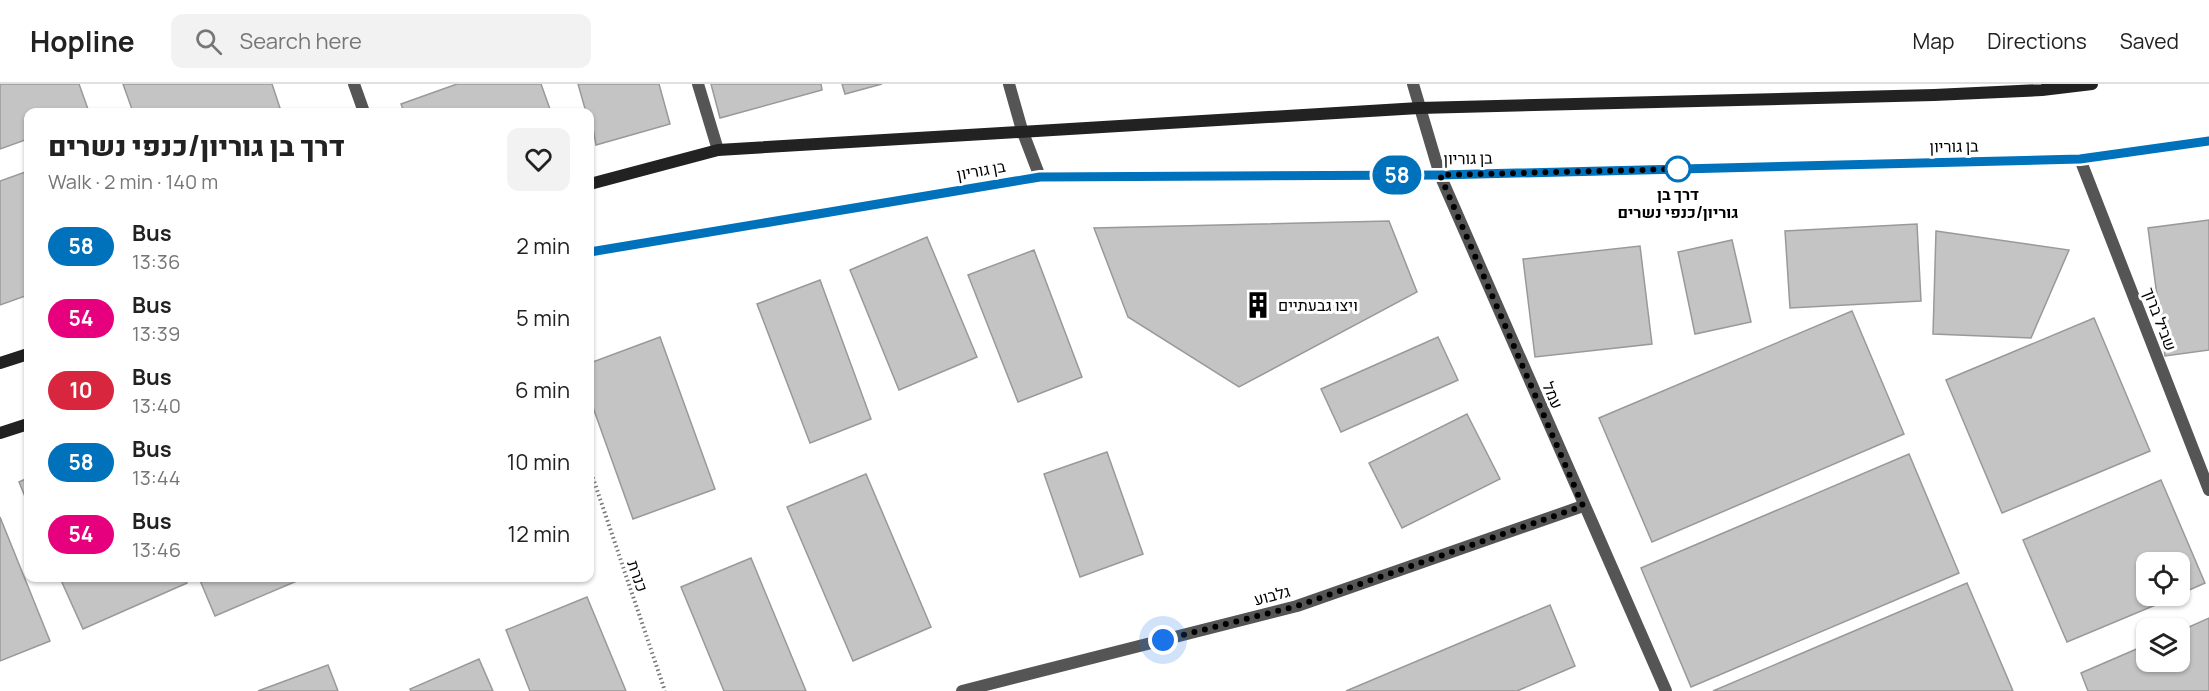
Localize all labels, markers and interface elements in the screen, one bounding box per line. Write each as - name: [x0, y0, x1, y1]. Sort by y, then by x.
- search box: [171, 14, 591, 68]
- text: Hopline: [30, 22, 135, 60]
- icon: search: [192, 25, 225, 58]
- text: Search here: [240, 26, 362, 56]
- text: Map: [1913, 27, 1954, 55]
- text: Directions: [1987, 27, 2087, 55]
- text: Saved: [2120, 27, 2179, 55]
- text: דרך בן גוריון/כנפי נשרים: [48, 126, 345, 164]
- button: heart: [507, 128, 570, 191]
- street label: בן גוריון: [1929, 135, 1979, 157]
- street label: בן גוריון: [1443, 147, 1493, 169]
- street label: בן גוריון: [955, 155, 1008, 185]
- line badge: 58: [1370, 156, 1424, 194]
- marker: דרך בן גוריון/כנפי נשרים: [1665, 156, 1691, 182]
- text: 58: [1384, 161, 1410, 189]
- text: Walk · 2 min · 140 m: [48, 168, 218, 195]
- place label: דרך בן גוריון/כנפי נשרים: [1618, 183, 1738, 223]
- text: Bus: [132, 218, 172, 248]
- text: 2 min: [516, 231, 570, 261]
- text: 58: [68, 232, 94, 260]
- text: 13:36: [132, 248, 180, 275]
- street label: שביל ברוך: [2138, 284, 2182, 354]
- text: Bus: [132, 290, 172, 320]
- building icon: ויצו גבעתיים: [1243, 290, 1273, 320]
- place label: ויצו גבעתיים: [1278, 294, 1358, 316]
- text: 5 min: [516, 303, 570, 333]
- text: 54: [68, 304, 94, 332]
- text: 13:39: [132, 320, 180, 347]
- text: Bus: [132, 362, 172, 392]
- text: 6 min: [515, 375, 570, 405]
- text: 10: [69, 376, 93, 404]
- street label: עמל: [1537, 378, 1569, 412]
- text: 13:40: [132, 392, 181, 419]
- text: Bus: [132, 434, 172, 464]
- text: 10 min: [507, 447, 570, 477]
- text: 58: [68, 448, 94, 476]
- text: 13:44: [132, 464, 181, 491]
- text: Bus: [132, 506, 172, 536]
- text: 12 min: [508, 519, 570, 549]
- text: 54: [68, 520, 94, 548]
- text: 13:46: [132, 536, 181, 563]
- map controls: [2136, 552, 2190, 672]
- button: locate: [2136, 552, 2190, 606]
- street label: כנרת: [622, 557, 654, 595]
- street label: גלבוע: [1251, 580, 1293, 610]
- button: layers: [2136, 618, 2190, 672]
- your location: [1148, 625, 1178, 655]

